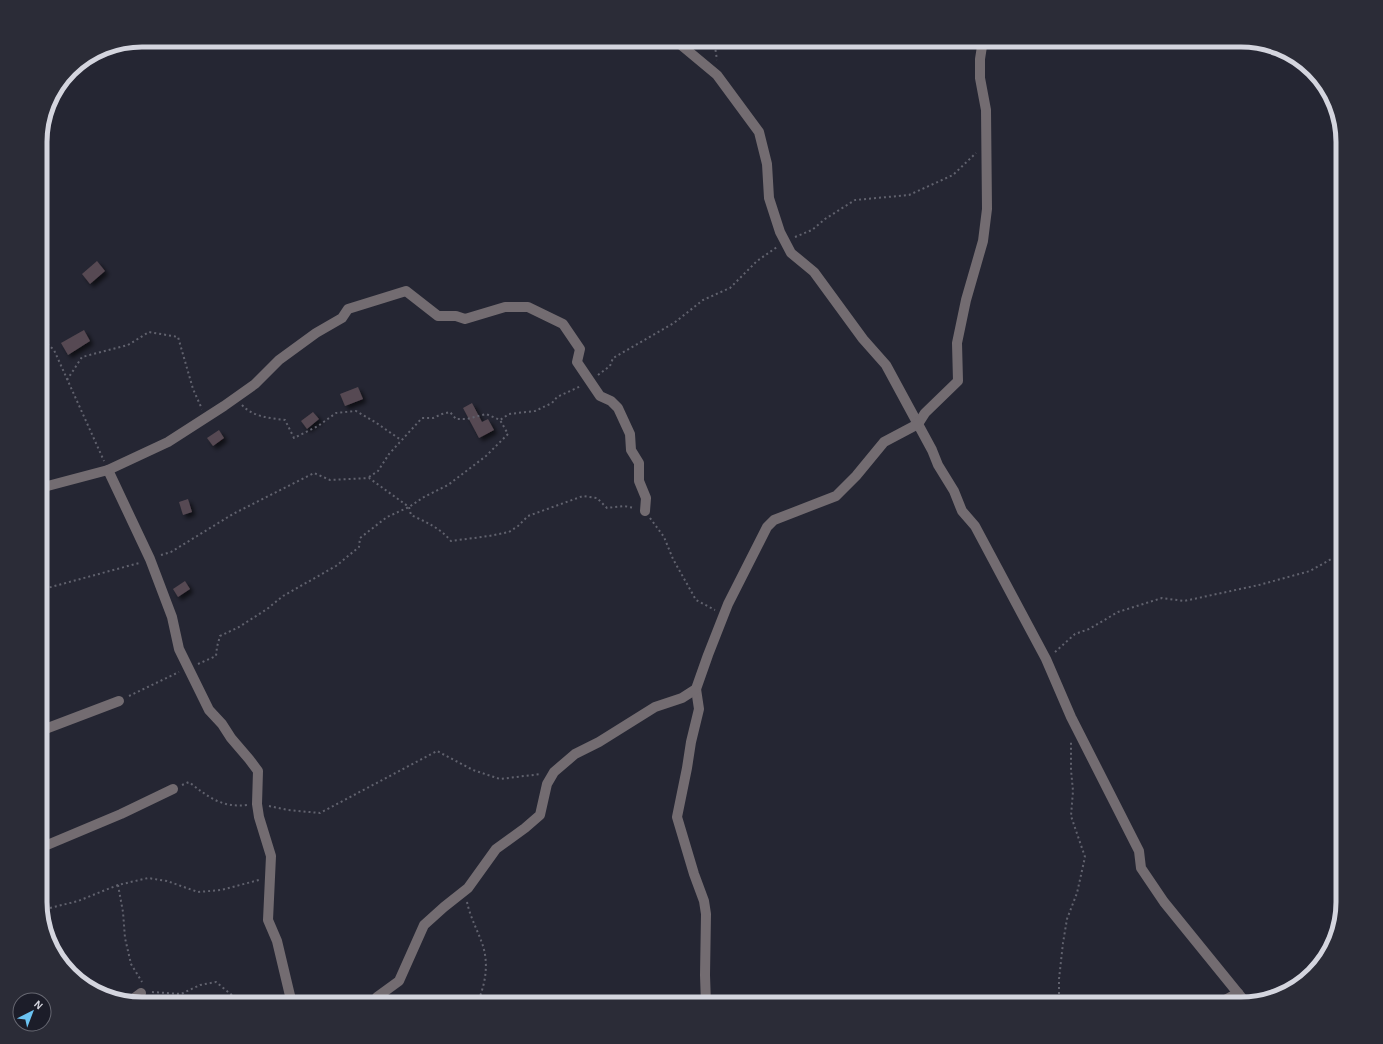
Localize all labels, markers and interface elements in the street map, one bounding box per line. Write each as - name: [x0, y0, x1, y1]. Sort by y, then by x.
- north arrow: [12, 992, 52, 1032]
- text: N: [32, 998, 45, 1012]

